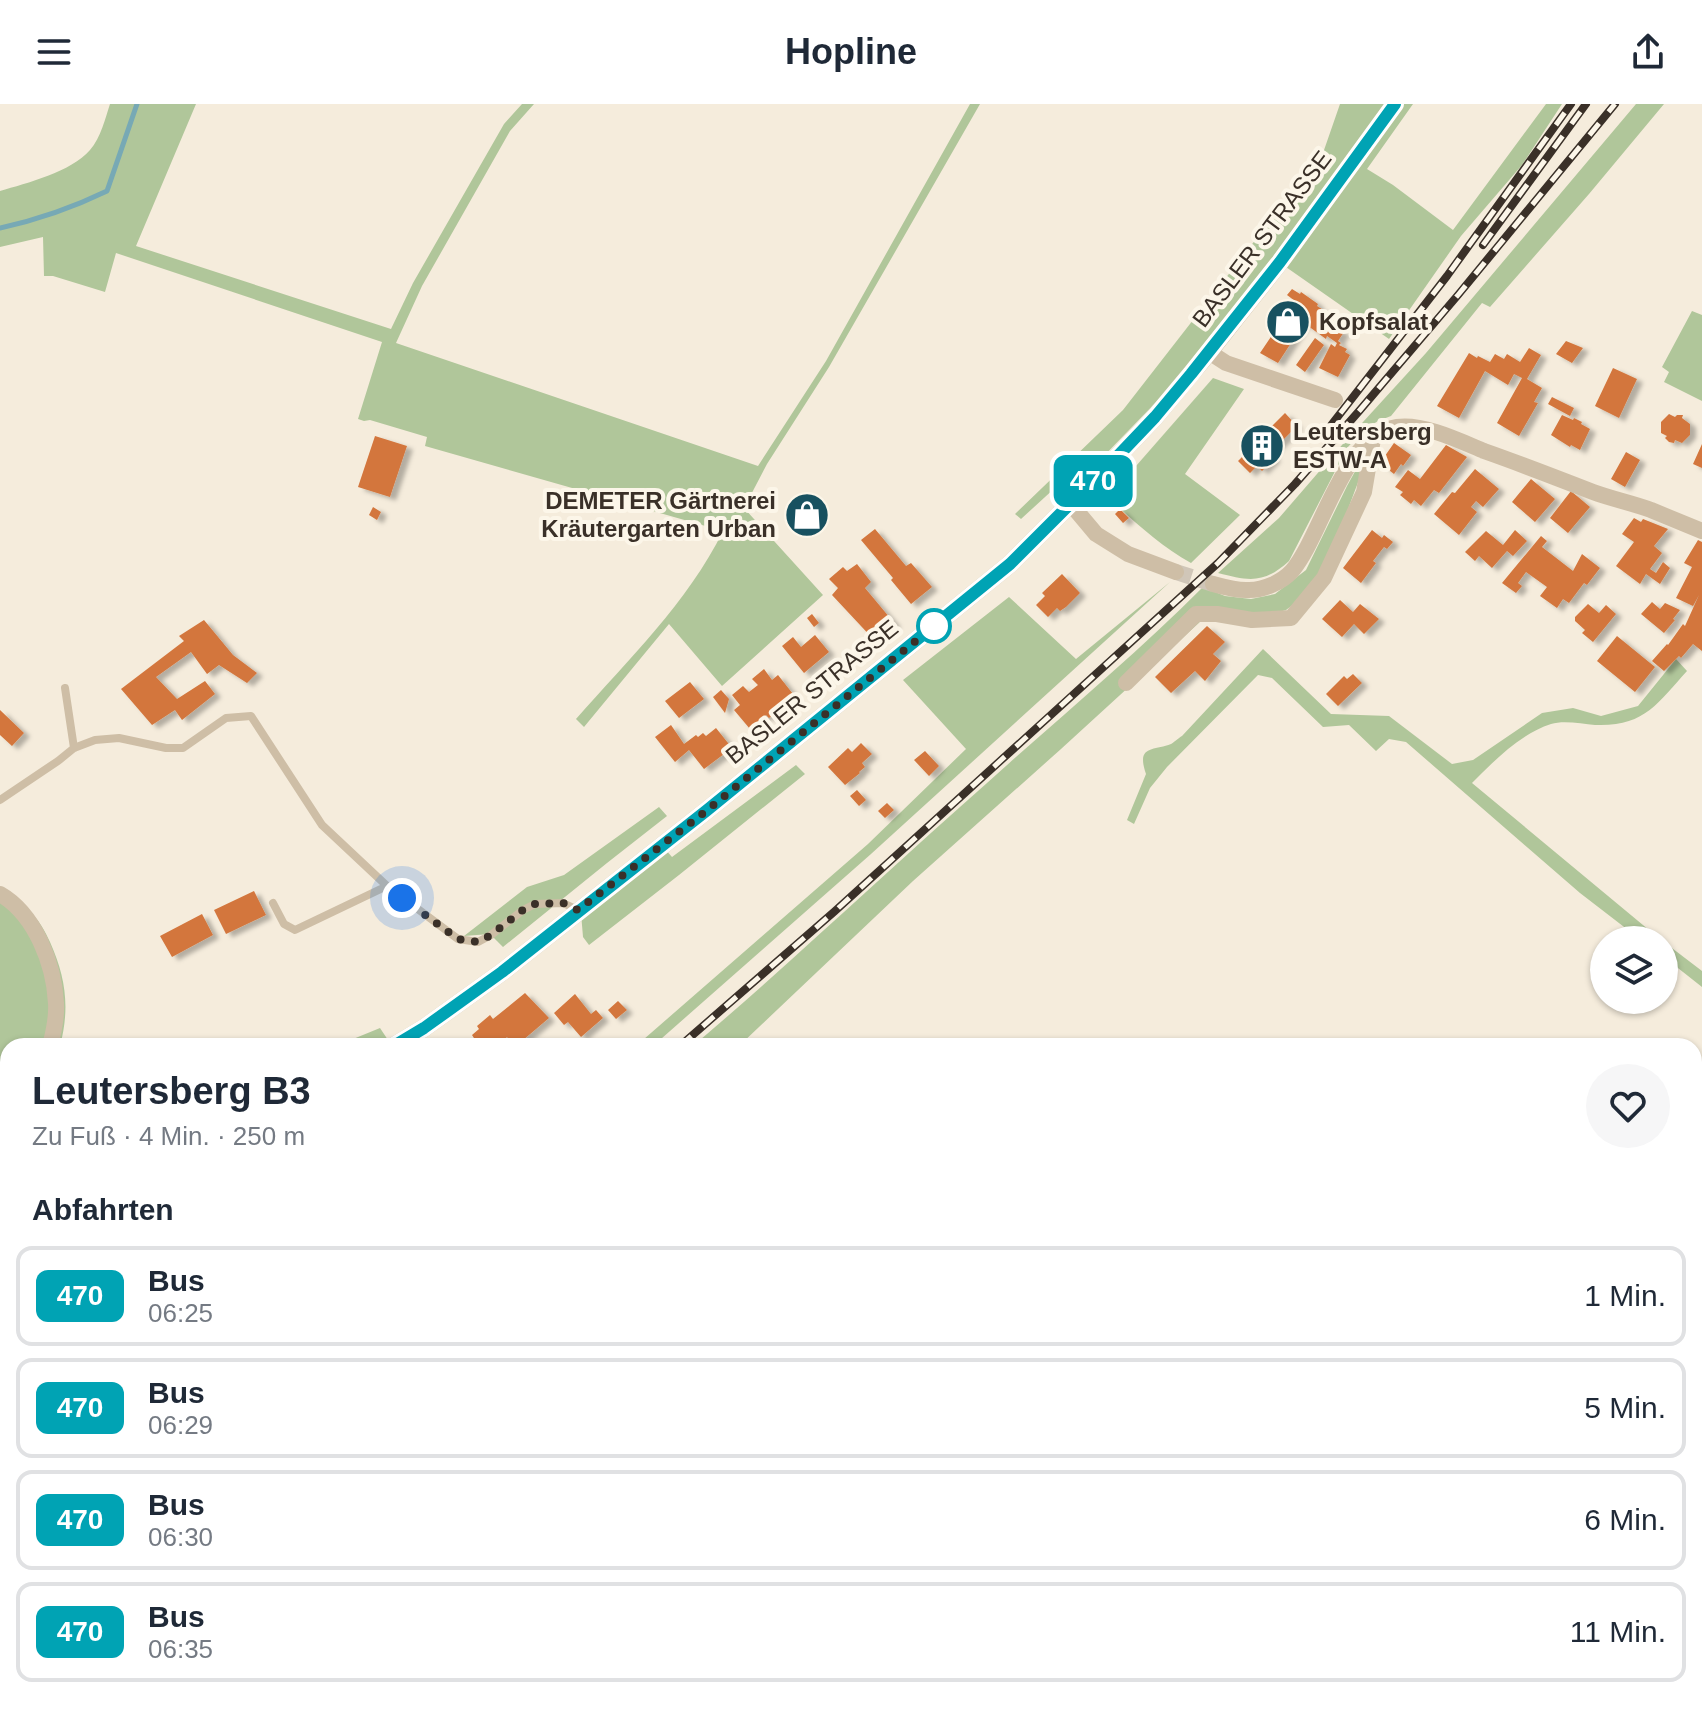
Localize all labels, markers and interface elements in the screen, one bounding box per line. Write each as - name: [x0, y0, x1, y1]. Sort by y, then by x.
- icon: menu: [32, 30, 76, 74]
- icon: share: [1626, 30, 1670, 74]
- text: Hopline: [785, 31, 917, 72]
- street label: BASLER STRASSE: [1187, 145, 1337, 332]
- shop icon: Kopfsalat: [1264, 298, 1312, 346]
- place label: Kopfsalat: [1319, 308, 1428, 335]
- place label: Leutersberg ESTW-A: [1293, 418, 1432, 473]
- building icon: Leutersberg ESTW-A: [1238, 422, 1286, 470]
- line badge: 470: [1047, 455, 1139, 507]
- text: 470: [1070, 465, 1116, 496]
- place label: DEMETER Gärtnerei Kräutergarten Urban: [541, 487, 776, 542]
- shop icon: DEMETER Gärtnerei Kräutergarten Urban: [783, 491, 831, 539]
- unlabelled marker: [917, 609, 951, 643]
- street label: BASLER STRASSE: [720, 614, 903, 769]
- your location: [382, 878, 422, 918]
- map controls: [1590, 926, 1678, 1014]
- button: layers: [1590, 926, 1678, 1014]
- button: heart: [1586, 1064, 1670, 1148]
- text: Leutersberg B3: [32, 1070, 311, 1112]
- text: Zu Fuß · 4 Min. · 250 m: [32, 1121, 305, 1151]
- text: Abfahrten: [32, 1193, 174, 1226]
- text: Bus: [148, 1264, 205, 1297]
- text: 1 Min.: [1584, 1279, 1666, 1312]
- text: 470: [57, 1280, 103, 1311]
- text: 06:25: [148, 1298, 213, 1328]
- text: Bus: [148, 1376, 205, 1409]
- text: 5 Min.: [1584, 1391, 1666, 1424]
- text: 470: [57, 1392, 103, 1423]
- text: 06:29: [148, 1410, 213, 1440]
- text: Bus: [148, 1488, 205, 1521]
- text: 6 Min.: [1584, 1503, 1666, 1536]
- text: 470: [57, 1504, 103, 1535]
- text: 06:30: [148, 1522, 213, 1552]
- text: Bus: [148, 1600, 205, 1633]
- text: 11 Min.: [1570, 1615, 1666, 1648]
- text: 470: [57, 1616, 103, 1647]
- text: 06:35: [148, 1634, 213, 1664]

